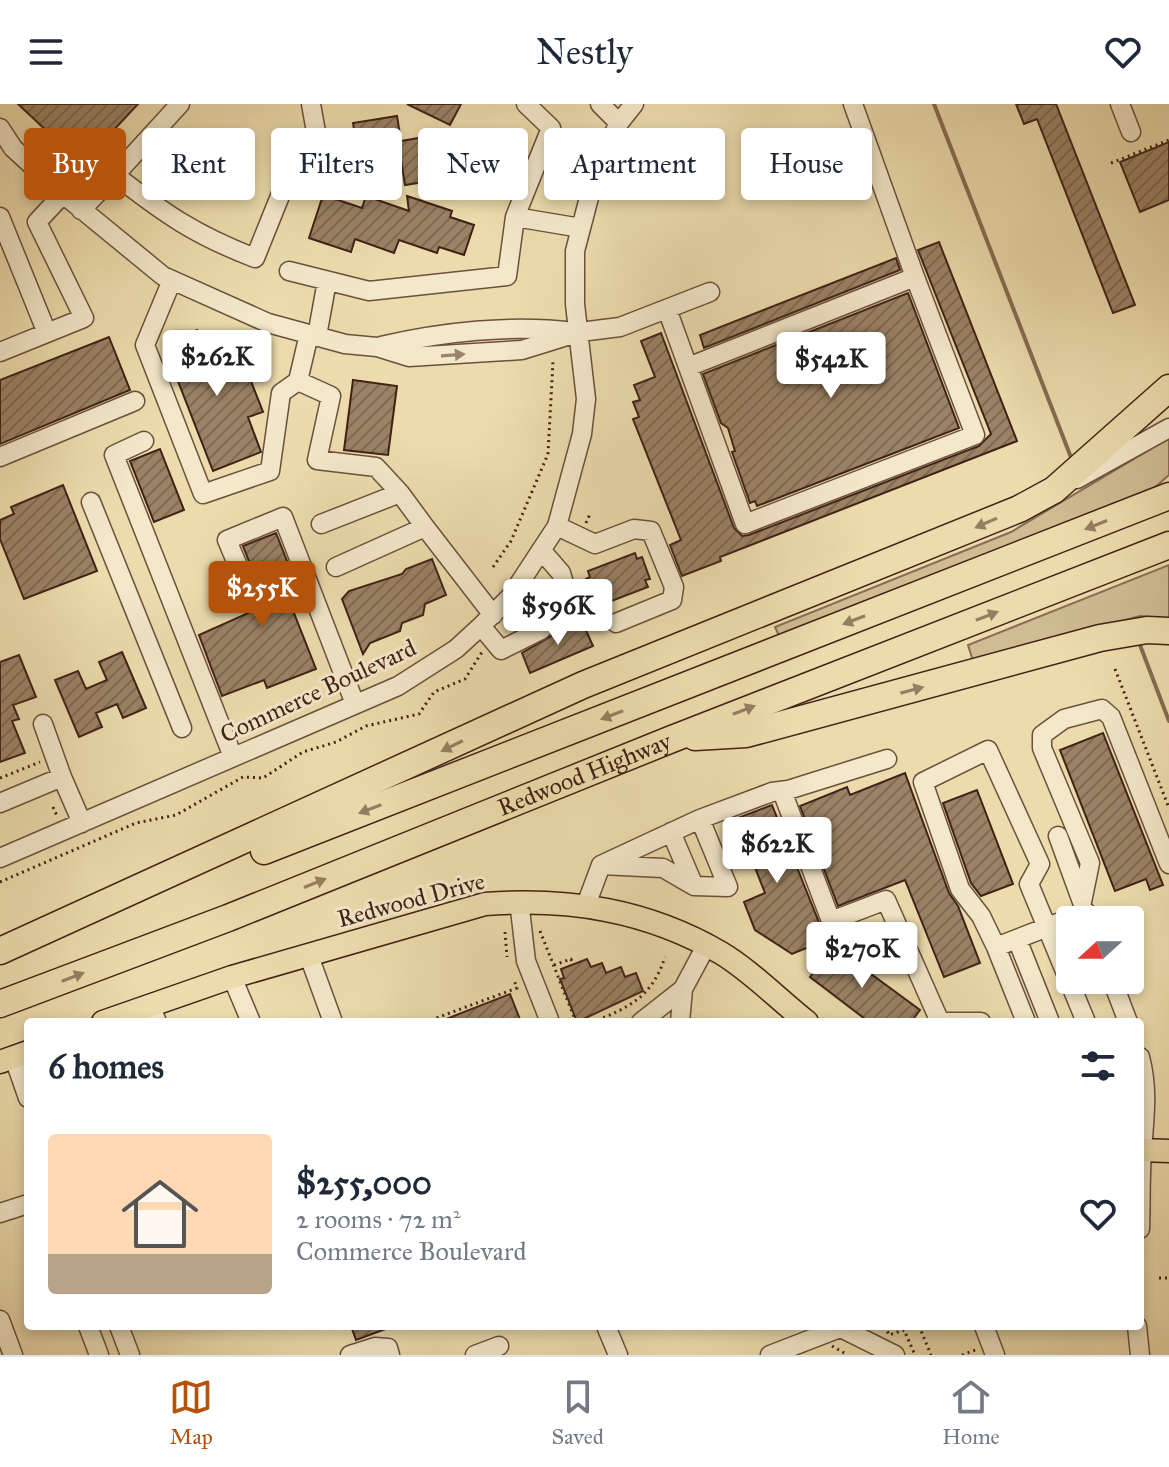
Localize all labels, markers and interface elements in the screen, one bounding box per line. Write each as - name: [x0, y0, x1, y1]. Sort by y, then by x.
- icon: menu: [24, 30, 68, 74]
- text: Nestly: [536, 30, 633, 74]
- icon: heart: [1101, 30, 1145, 74]
- chip: Buy: [24, 128, 126, 200]
- chip: Rent: [142, 128, 255, 200]
- chip: Filters: [271, 128, 402, 200]
- chip: New: [418, 128, 528, 200]
- chip: Apartment: [544, 128, 725, 200]
- chip: House: [741, 128, 872, 200]
- pin: $262K: [161, 330, 273, 398]
- pin: $542K: [775, 332, 887, 400]
- text: $262K: [180, 340, 254, 372]
- text: $542K: [795, 342, 867, 374]
- one-way arrow: [441, 349, 466, 362]
- one-way arrow: [974, 517, 998, 530]
- one-way arrow: [1084, 519, 1108, 532]
- pin: $255K: [206, 561, 318, 629]
- text: $255K: [227, 571, 297, 603]
- pin: $596K: [502, 579, 614, 647]
- text: $596K: [521, 589, 595, 621]
- one-way arrow: [975, 609, 999, 622]
- one-way arrow: [842, 614, 866, 627]
- street label: Commerce Boulevard: [215, 632, 421, 750]
- one-way arrow: [899, 683, 924, 695]
- one-way arrow: [732, 704, 756, 717]
- one-way arrow: [600, 709, 624, 722]
- street label: Redwood Highway: [493, 726, 676, 823]
- one-way arrow: [440, 739, 463, 752]
- one-way arrow: [358, 803, 382, 816]
- pin: $622K: [721, 817, 833, 885]
- text: $622K: [741, 827, 813, 859]
- street label: Redwood Drive: [334, 866, 488, 934]
- one-way arrow: [303, 876, 327, 889]
- north arrow: [1056, 906, 1144, 994]
- map controls: [1056, 906, 1144, 994]
- pin: $270K: [806, 922, 918, 990]
- text: $270K: [824, 932, 900, 964]
- one-way arrow: [61, 970, 85, 983]
- icon: filters: [1076, 1044, 1120, 1088]
- text: 6 homes: [48, 1046, 164, 1087]
- text: $255,000: [296, 1162, 432, 1203]
- icon: home: [112, 1166, 208, 1262]
- icon: heart: [1076, 1192, 1120, 1236]
- text: 2 rooms · 72 m²: [296, 1203, 460, 1235]
- text: Commerce Boulevard: [296, 1235, 527, 1267]
- tab: Map: [169, 1375, 213, 1450]
- tab: Saved: [552, 1375, 604, 1450]
- tab: Home: [942, 1375, 1000, 1450]

